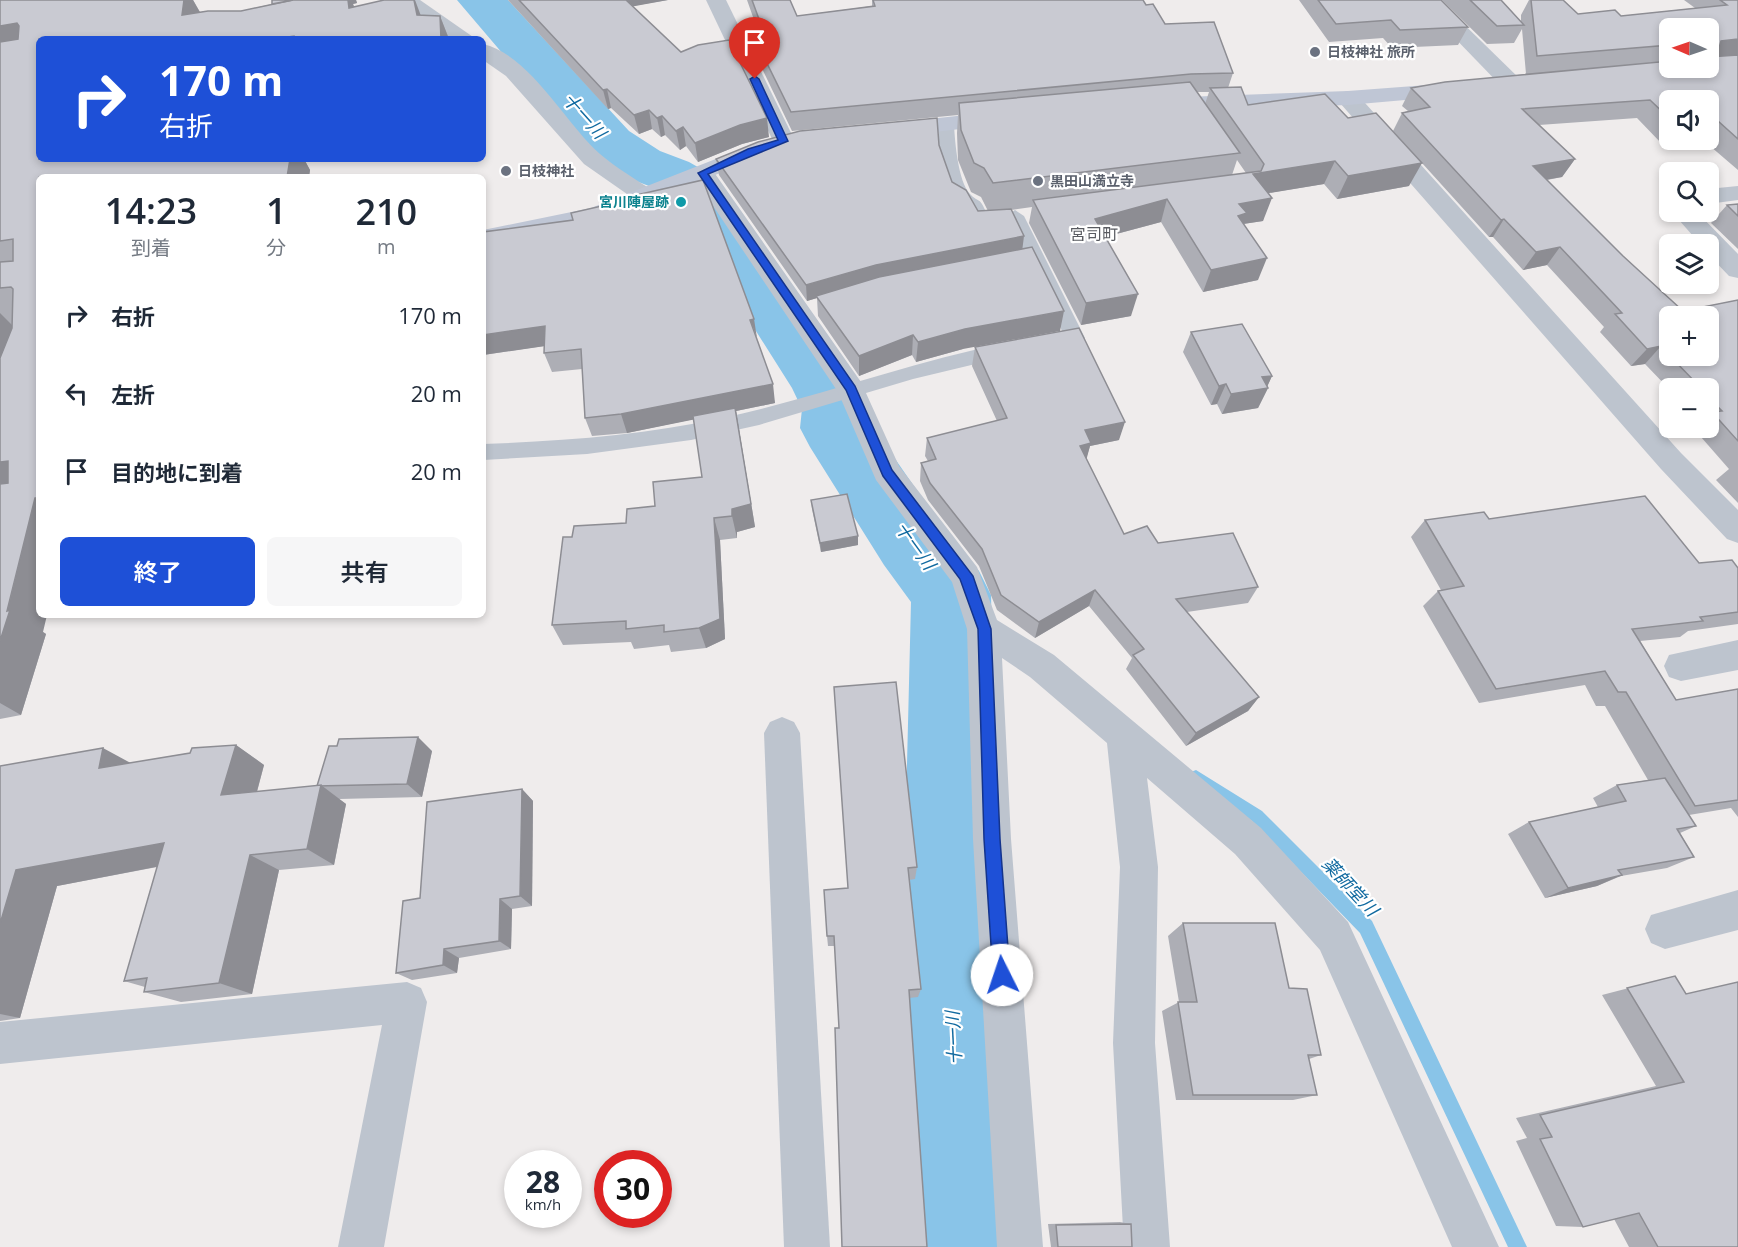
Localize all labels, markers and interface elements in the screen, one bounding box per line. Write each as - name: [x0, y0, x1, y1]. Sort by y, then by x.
- pin: [729, 17, 780, 79]
- north arrow: [1659, 18, 1719, 78]
- map controls: [1659, 18, 1719, 438]
- icon: arrive: [738, 26, 771, 59]
- place label: 日枝神社 旅所: [1327, 42, 1415, 61]
- marker: 日枝神社 旅所: [1308, 45, 1322, 59]
- text: 170 m: [159, 51, 283, 108]
- icon: right: [60, 60, 138, 138]
- water label: 十一川: [558, 87, 613, 145]
- button: sound: [1659, 90, 1719, 150]
- text: 右折: [159, 107, 213, 144]
- place label: 日枝神社: [518, 161, 574, 180]
- button: search: [1659, 162, 1719, 222]
- marker: 日枝神社: [499, 164, 513, 178]
- place label: 黒田山満立寺: [1050, 171, 1134, 190]
- marker: 黒田山満立寺: [1031, 174, 1045, 188]
- text: 14:23: [105, 186, 197, 235]
- text: 1: [266, 186, 287, 235]
- text: 210: [355, 187, 417, 236]
- place label: 宮川陣屋跡: [599, 192, 669, 211]
- marker: 宮川陣屋跡: [674, 195, 688, 209]
- district label: 宮司町: [1070, 223, 1118, 245]
- text: m: [377, 233, 396, 260]
- text: 到着: [131, 234, 171, 261]
- text: 分: [266, 234, 286, 261]
- button: layers: [1659, 234, 1719, 294]
- icon: right: [60, 299, 93, 332]
- text: 170 m: [398, 300, 462, 330]
- text: 右折: [111, 301, 155, 331]
- button: +: [1659, 306, 1719, 366]
- icon: left: [60, 377, 93, 410]
- text: 20 m: [411, 378, 462, 408]
- button: −: [1659, 378, 1719, 438]
- text: 左折: [111, 379, 155, 409]
- icon: arrive: [60, 455, 93, 488]
- text: 20 m: [411, 456, 462, 486]
- text: 目的地に到着: [111, 457, 243, 487]
- water label: 十一川: [890, 517, 943, 576]
- button: 終了: [60, 537, 255, 606]
- button: 共有: [267, 537, 462, 606]
- water label: 薬師堂川: [1317, 852, 1385, 922]
- position arrow: [970, 943, 1034, 1007]
- water label: 十一川: [940, 1008, 966, 1066]
- speed limit sign: 30: [594, 1150, 672, 1228]
- text: 28: [526, 1161, 560, 1202]
- text: km/h: [525, 1194, 561, 1214]

